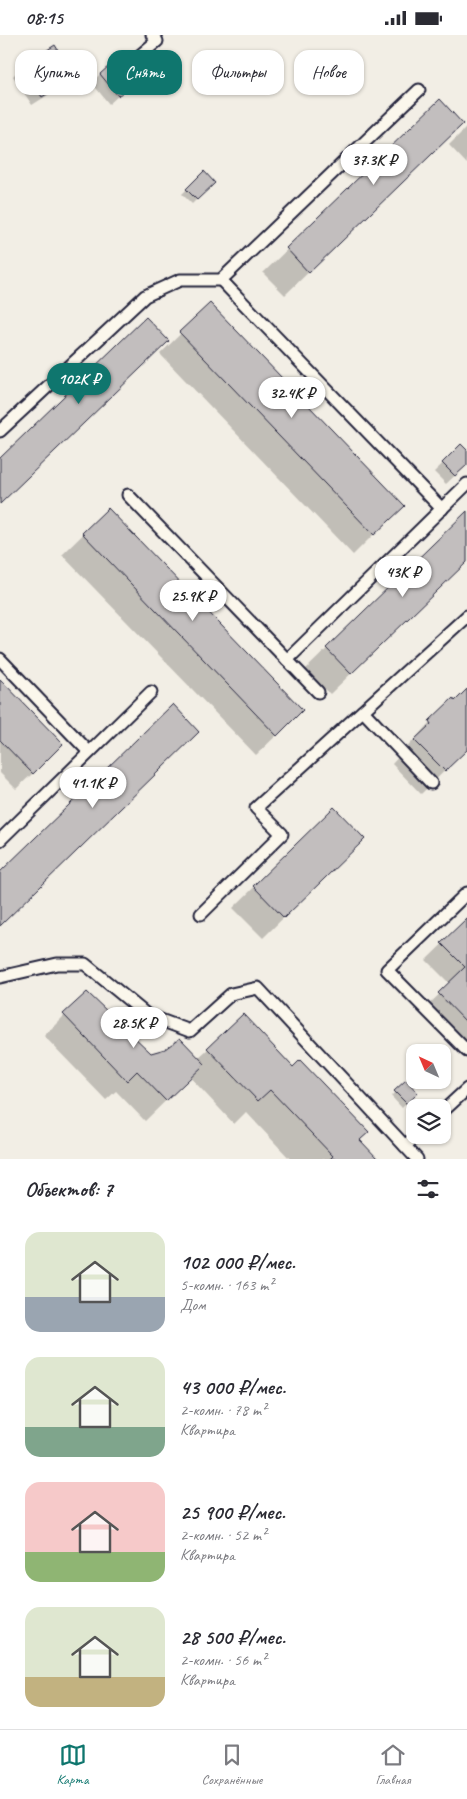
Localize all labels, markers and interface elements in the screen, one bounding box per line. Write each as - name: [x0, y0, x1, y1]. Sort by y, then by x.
- text: 08:15: [25, 6, 63, 30]
- chip: Купить: [15, 50, 97, 95]
- chip: Снять: [107, 50, 182, 95]
- chip: Фильтры: [192, 50, 284, 95]
- chip: Новое: [294, 50, 364, 95]
- pin: 37.3K ₽: [328, 143, 420, 186]
- text: 37.3K ₽: [352, 150, 396, 170]
- pin: 102K ₽: [38, 363, 120, 405]
- text: 102K ₽: [58, 369, 100, 389]
- pin: 32.4K ₽: [246, 377, 338, 419]
- text: 32.4K ₽: [269, 383, 315, 403]
- pin: 43K ₽: [368, 555, 438, 598]
- text: 43K ₽: [386, 562, 420, 582]
- pin: 25.9K ₽: [147, 579, 239, 622]
- text: 25.9K ₽: [171, 586, 215, 606]
- pin: 41.1K ₽: [47, 767, 139, 809]
- text: 41.1K ₽: [70, 773, 116, 793]
- pin: 28.5K ₽: [88, 1007, 180, 1049]
- text: 28.5K ₽: [112, 1013, 156, 1033]
- north arrow: [406, 1044, 451, 1089]
- map controls: [406, 1044, 451, 1144]
- button: layers: [406, 1099, 451, 1144]
- icon: filters: [414, 1175, 442, 1203]
- text: Объектов: 7: [25, 1176, 113, 1202]
- text: 102 000 ₽/мес.: [180, 1249, 295, 1275]
- icon: home: [65, 1252, 125, 1312]
- text: 5-комн. · 163 m²: [180, 1275, 273, 1295]
- text: Дом: [180, 1295, 206, 1315]
- text: 43 000 ₽/мес.: [180, 1374, 286, 1400]
- icon: home: [65, 1377, 125, 1437]
- text: 2-комн. · 78 m²: [180, 1400, 266, 1420]
- text: Квартира: [180, 1420, 235, 1440]
- text: 25 900 ₽/мес.: [180, 1499, 285, 1525]
- icon: home: [65, 1502, 125, 1562]
- text: 2-комн. · 52 m²: [180, 1525, 266, 1545]
- text: Квартира: [180, 1545, 235, 1565]
- text: 28 500 ₽/мес.: [180, 1624, 285, 1650]
- icon: home: [65, 1627, 125, 1687]
- text: 2-комн. · 56 m²: [180, 1650, 266, 1670]
- text: Квартира: [180, 1670, 235, 1690]
- tab: Карта: [57, 1741, 89, 1788]
- tab: Сохранённые: [202, 1741, 262, 1788]
- tab: Главная: [375, 1741, 410, 1788]

